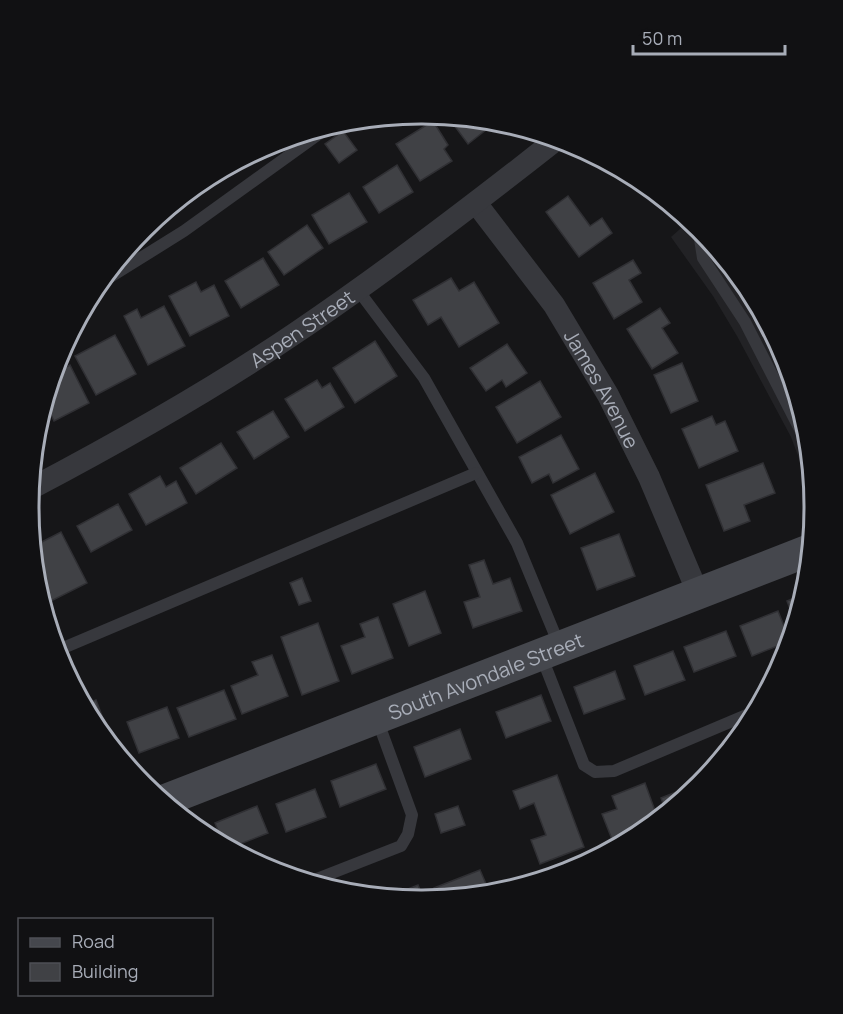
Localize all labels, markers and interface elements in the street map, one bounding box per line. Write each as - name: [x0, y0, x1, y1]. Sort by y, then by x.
- scale bar: [633, 18, 784, 56]
- text: 50 m: [642, 26, 682, 50]
- street label: Aspen Street: [244, 283, 360, 373]
- street label: James Avenue: [558, 324, 646, 453]
- street label: South Avondale Street: [384, 626, 587, 726]
- legend: [18, 918, 213, 996]
- text: Road: [72, 929, 115, 953]
- text: Building: [72, 959, 138, 983]

